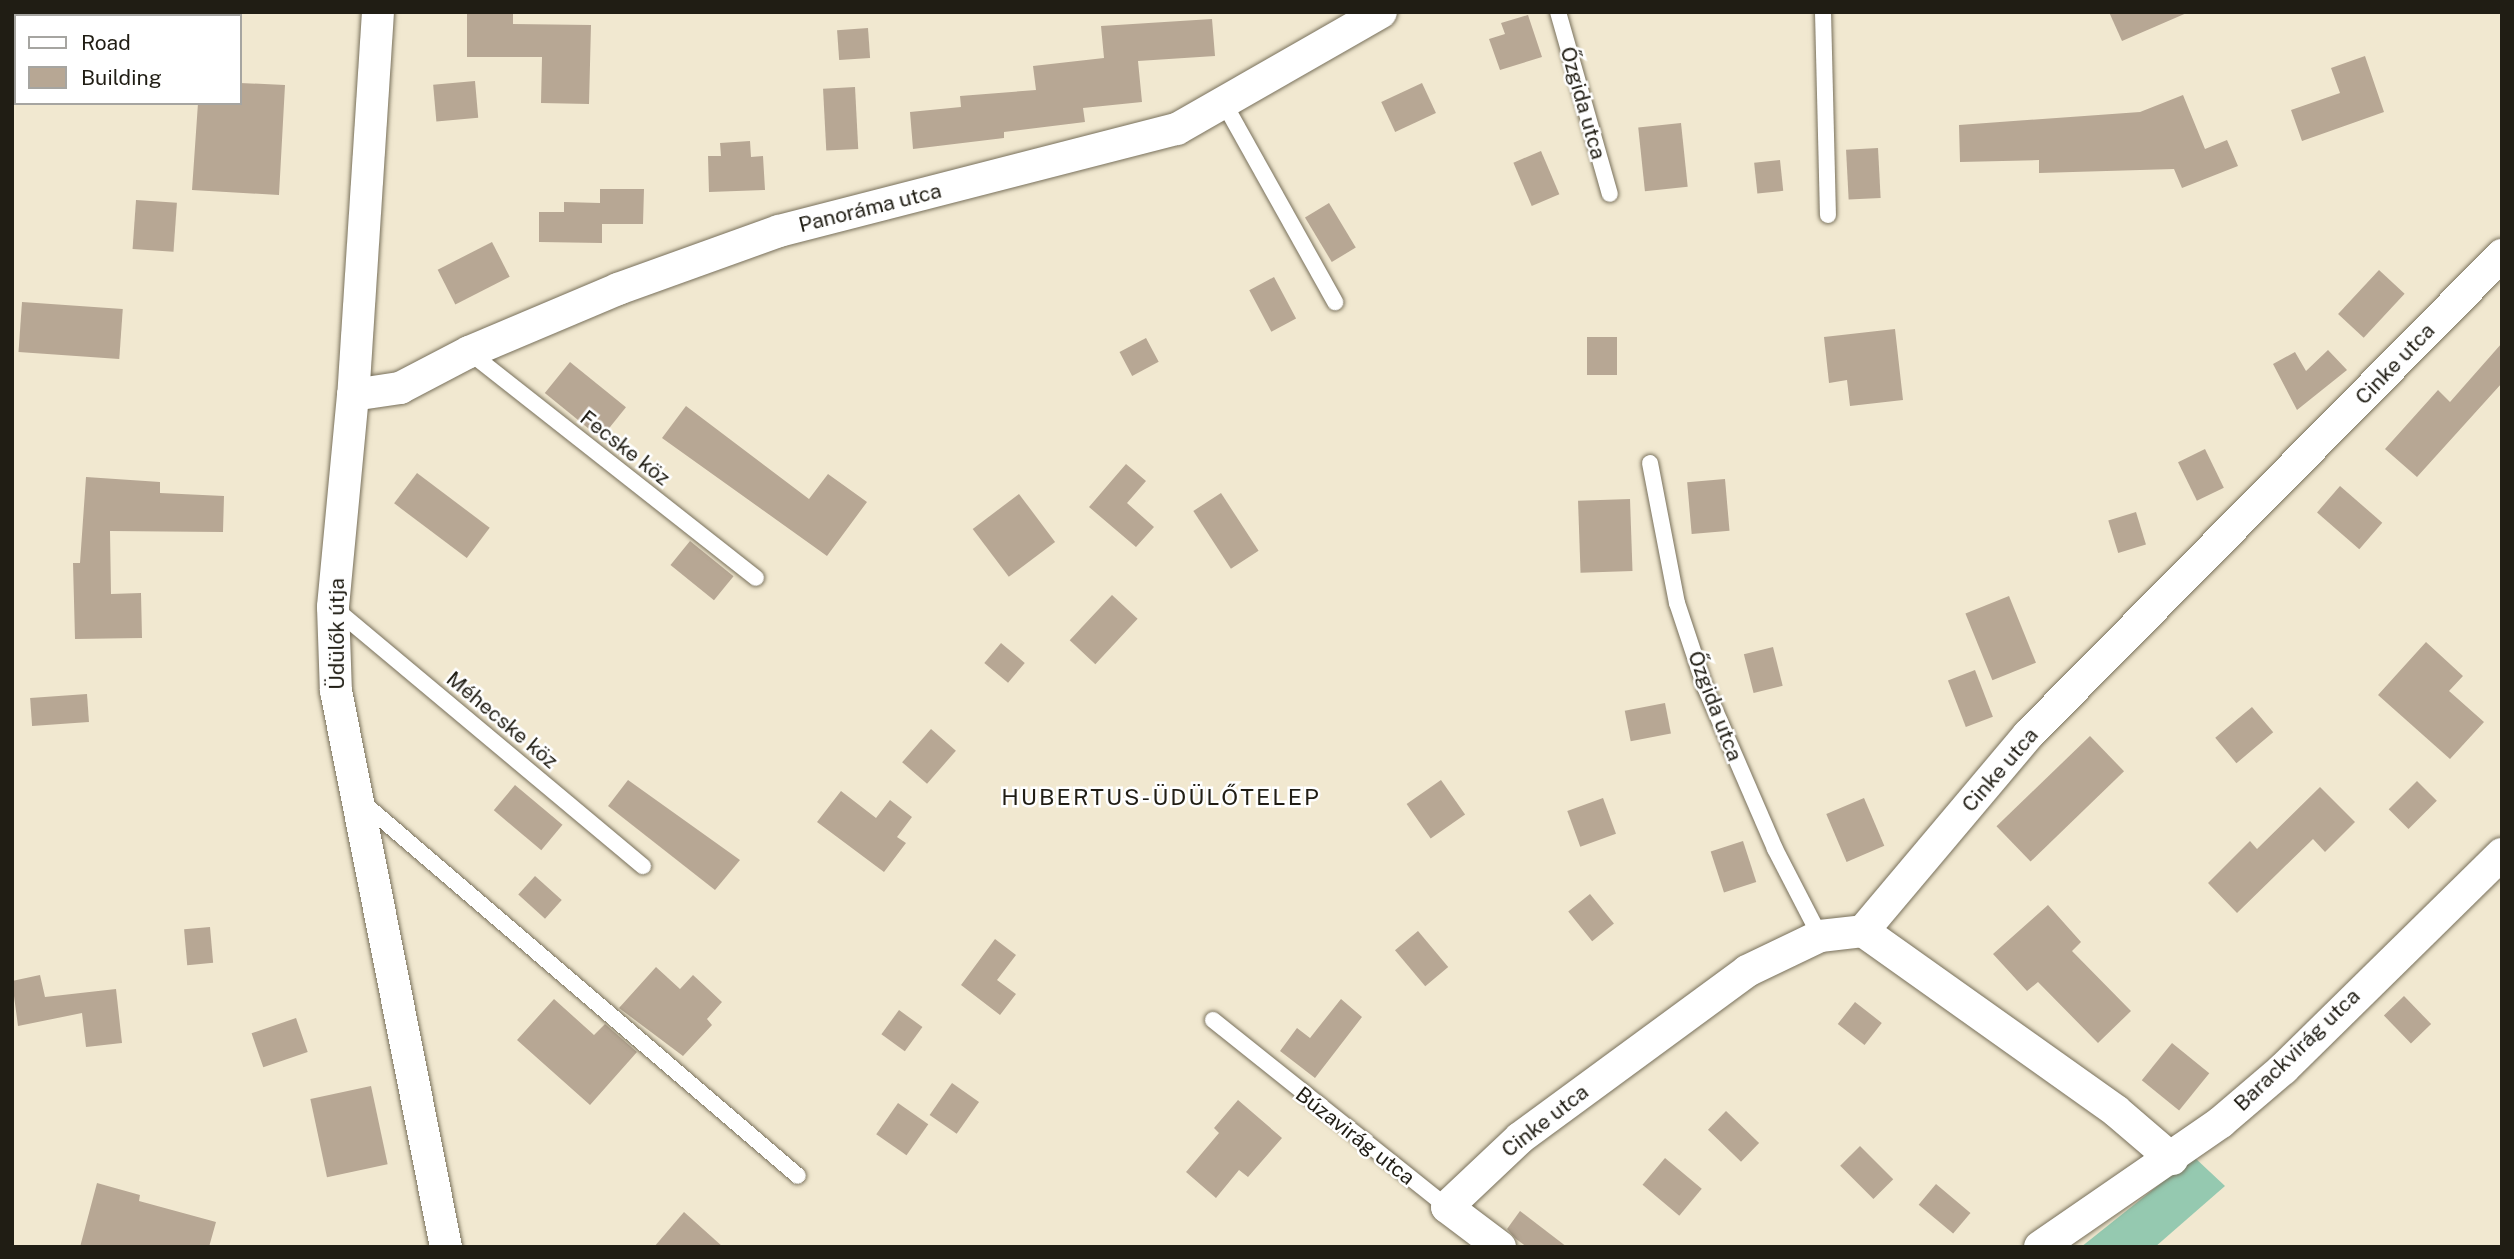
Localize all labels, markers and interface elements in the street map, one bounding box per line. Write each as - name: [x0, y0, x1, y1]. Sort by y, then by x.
- legend: [14, 14, 242, 105]
- text: Road: [81, 30, 131, 55]
- street label: Őzgida utca: [1555, 44, 1611, 162]
- text: Building: [81, 65, 162, 90]
- street label: Panoráma utca: [796, 178, 944, 238]
- street label: Cinke utca: [2350, 318, 2440, 410]
- street label: Fecske köz: [575, 405, 675, 491]
- street label: Üdülők útja: [324, 578, 350, 690]
- street label: Őzgida utca: [1682, 647, 1748, 765]
- street label: Méhecske köz: [441, 666, 563, 774]
- street label: Cinke utca: [1957, 723, 2043, 817]
- district label: HUBERTUS-ÜDÜLŐTELEP: [1004, 783, 1318, 811]
- street label: Barackvirág utca: [2229, 984, 2365, 1116]
- street label: Cinke utca: [1497, 1079, 1593, 1163]
- street label: Búzavirág utca: [1290, 1082, 1420, 1190]

